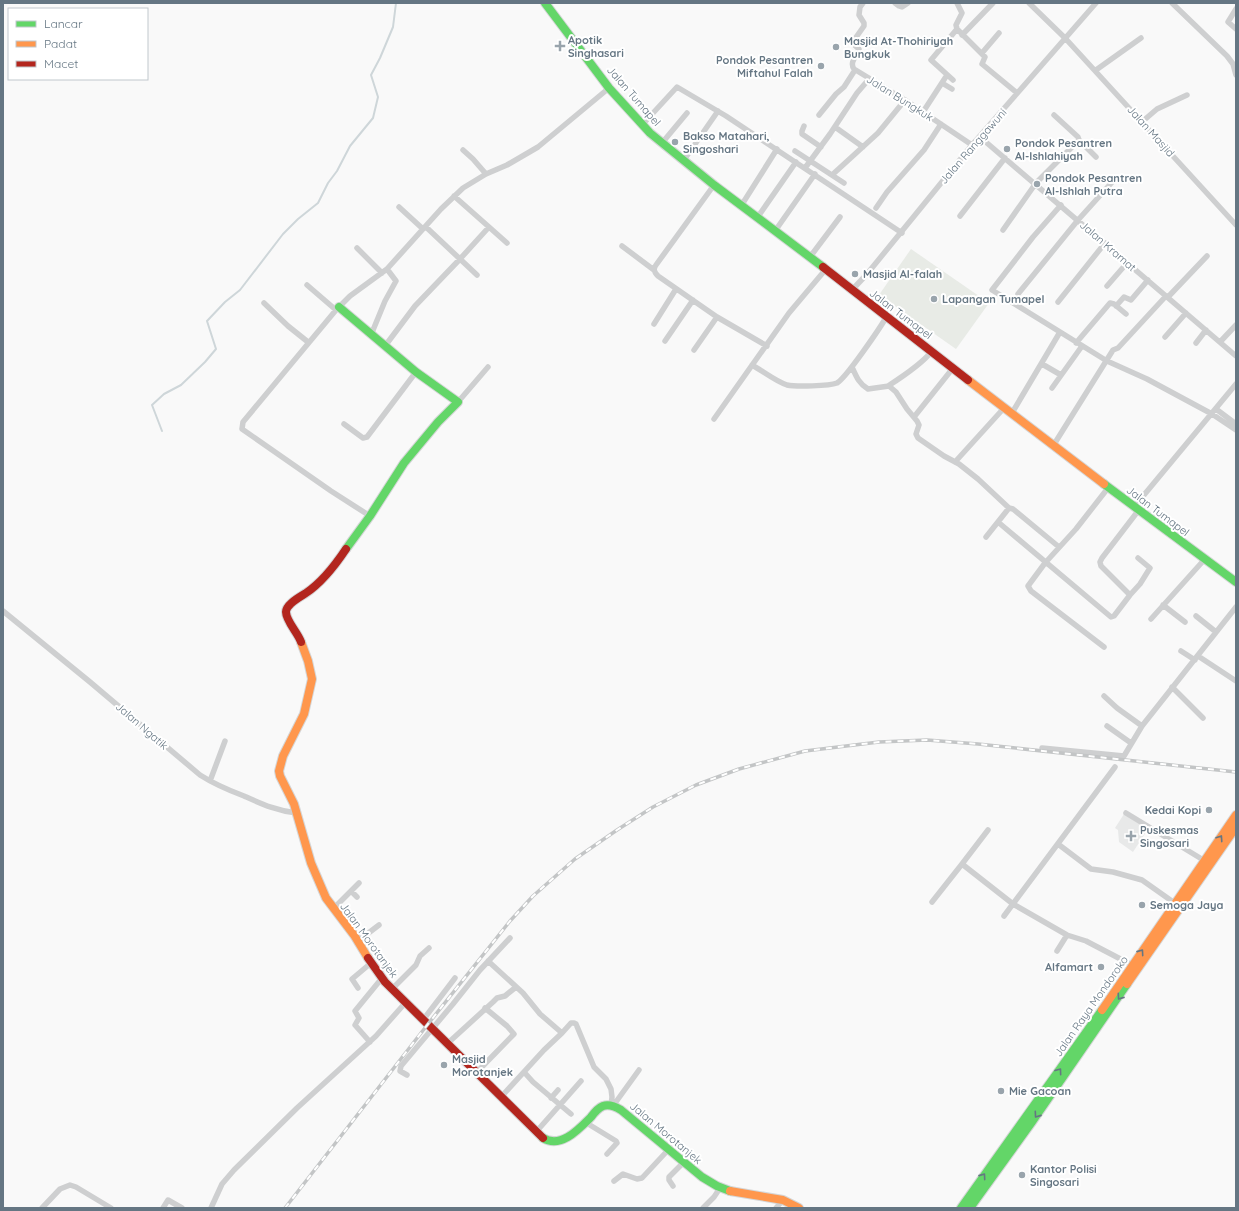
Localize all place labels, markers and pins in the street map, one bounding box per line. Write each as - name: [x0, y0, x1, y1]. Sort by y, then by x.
- place label: Apotik Singhasari: [568, 33, 624, 60]
- place label: Masjid At-Thohiriyah Bungkuk: [844, 34, 953, 61]
- marker: Apotik Singhasari: [555, 41, 565, 51]
- marker: Masjid At-Thohiriyah Bungkuk: [831, 42, 841, 52]
- place label: Pondok Pesantren Miftahul Falah: [716, 53, 813, 80]
- marker: Pondok Pesantren Miftahul Falah: [816, 61, 826, 71]
- place label: Bakso Matahari, Singoshari: [683, 129, 770, 156]
- place label: Pondok Pesantren Al-Ishlahiyah: [1015, 136, 1112, 163]
- marker: Bakso Matahari, Singoshari: [670, 137, 680, 147]
- marker: Pondok Pesantren Al-Ishlahiyah: [1002, 144, 1012, 154]
- place label: Pondok Pesantren Al-Ishlah Putra: [1045, 171, 1142, 198]
- marker: Pondok Pesantren Al-Ishlah Putra: [1032, 179, 1042, 189]
- place label: Masjid Al-falah: [863, 267, 942, 281]
- marker: Masjid Al-falah: [850, 269, 860, 279]
- place label: Lapangan Tumapel: [942, 292, 1044, 306]
- marker: Lapangan Tumapel: [929, 294, 939, 304]
- place label: Kedai Kopi: [1145, 803, 1201, 817]
- marker: Kedai Kopi: [1204, 805, 1214, 815]
- place label: Puskesmas Singosari: [1140, 823, 1199, 850]
- marker: Puskesmas Singosari: [1125, 830, 1137, 842]
- place label: Semoga Jaya: [1150, 898, 1223, 912]
- marker: Semoga Jaya: [1137, 900, 1147, 910]
- place label: Alfamart: [1045, 960, 1093, 974]
- marker: Alfamart: [1096, 962, 1106, 972]
- place label: Masjid Morotanjek: [452, 1052, 513, 1079]
- marker: Masjid Morotanjek: [439, 1060, 449, 1070]
- place label: Mie Gacoan: [1009, 1084, 1071, 1098]
- marker: Mie Gacoan: [996, 1086, 1006, 1096]
- place label: Kantor Polisi Singosari: [1030, 1162, 1097, 1189]
- marker: Kantor Polisi Singosari: [1017, 1170, 1027, 1180]

